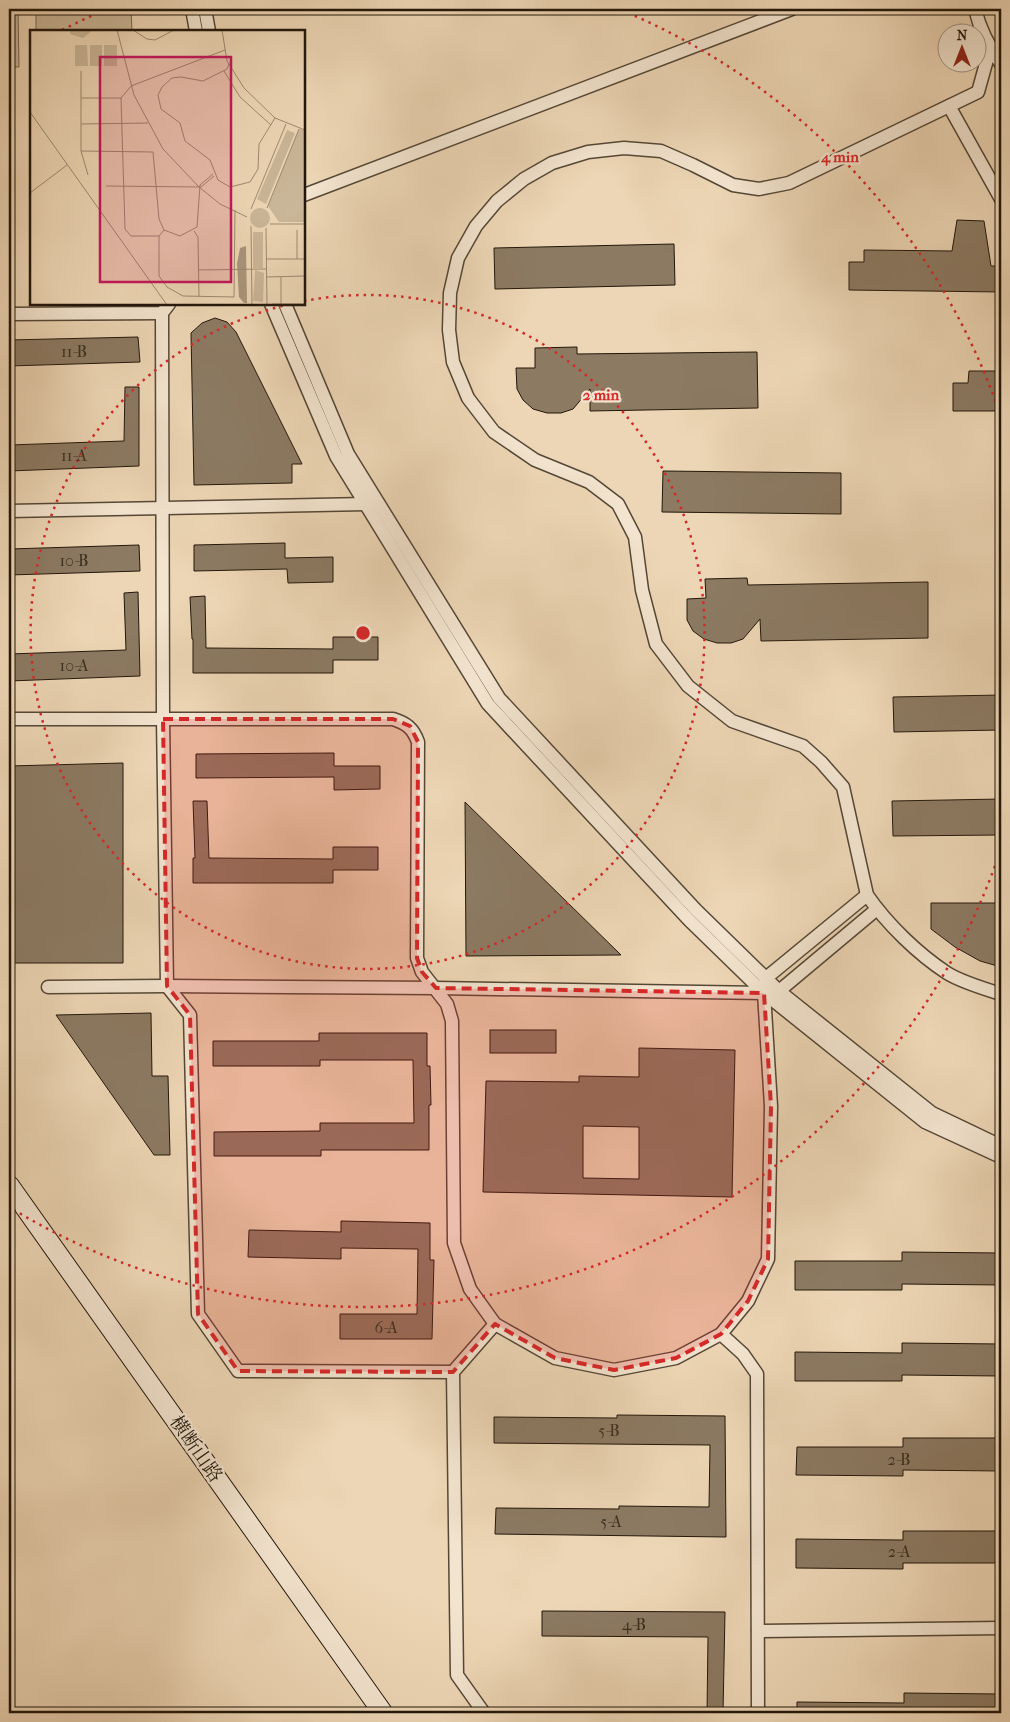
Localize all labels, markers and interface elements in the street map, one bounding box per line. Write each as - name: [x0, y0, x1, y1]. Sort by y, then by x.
- north arrow: [938, 22, 988, 72]
- text: N: [957, 27, 968, 44]
- inset map: [30, 30, 305, 305]
- text: 4 min: [820, 148, 859, 166]
- house number: 11-B: [61, 342, 87, 361]
- text: 2 min: [583, 386, 620, 404]
- house number: 11-A: [61, 446, 88, 465]
- house number: 10-B: [60, 551, 89, 570]
- centre of rings: [354, 624, 372, 642]
- house number: 10-A: [60, 656, 89, 675]
- house number: 6-A: [374, 1318, 398, 1337]
- street label: 横断山路: [165, 1412, 227, 1486]
- house number: 5-B: [598, 1421, 620, 1440]
- house number: 2-B: [888, 1450, 910, 1469]
- house number: 5-A: [600, 1512, 622, 1531]
- house number: 2-A: [888, 1542, 911, 1561]
- house number: 4-B: [622, 1615, 646, 1634]

